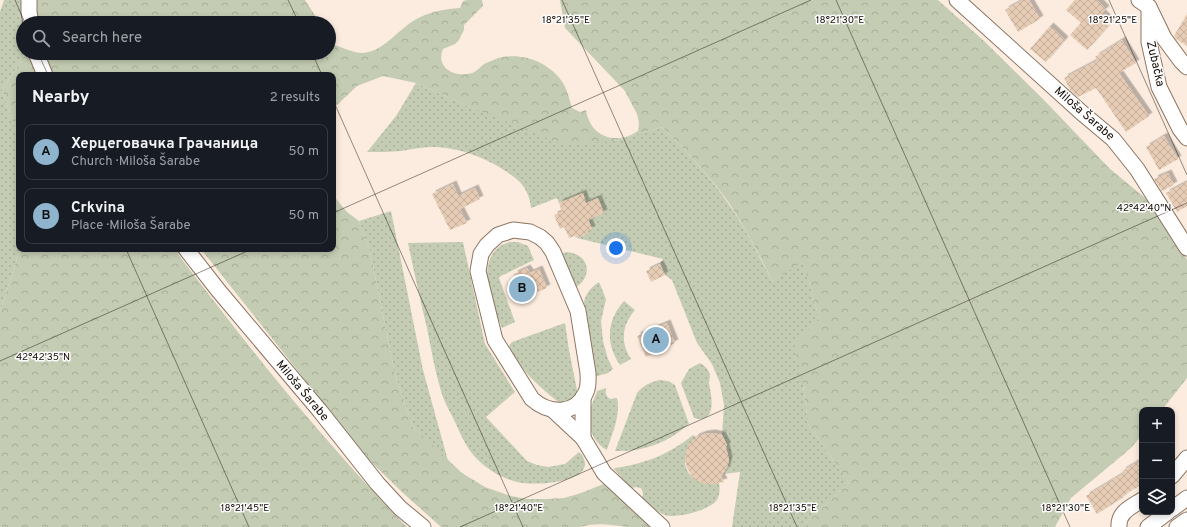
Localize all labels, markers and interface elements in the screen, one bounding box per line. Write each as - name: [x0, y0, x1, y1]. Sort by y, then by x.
- text: 18°21'35"E: [542, 14, 590, 27]
- text: 18°21'30"E: [816, 14, 864, 27]
- text: 18°21'25"E: [1089, 14, 1137, 27]
- search box: [16, 16, 336, 60]
- icon: search: [30, 27, 52, 49]
- text: Search here: [62, 29, 142, 48]
- street label: Zubačka: [1142, 40, 1168, 88]
- street label: Miloša Šarabe: [1051, 83, 1117, 145]
- text: Nearby: [32, 87, 89, 109]
- text: 2 results: [270, 90, 320, 106]
- text: Херцеговачка Грачаница: [71, 135, 258, 154]
- text: A: [41, 144, 51, 160]
- text: 50 m: [289, 144, 319, 160]
- text: Church · Miloša Šarabe: [71, 154, 200, 170]
- text: Crkvina: [71, 199, 125, 218]
- text: 42°42'40"N: [1117, 202, 1171, 215]
- text: B: [42, 208, 50, 224]
- text: 50 m: [289, 208, 319, 224]
- text: Place · Miloša Šarabe: [71, 218, 190, 234]
- your location: [606, 238, 626, 258]
- pin: B: [509, 274, 535, 304]
- pin: A: [643, 325, 669, 355]
- text: 42°42'35"N: [16, 351, 70, 364]
- street label: Miloša Šarabe: [272, 357, 332, 425]
- map controls: [1139, 407, 1175, 515]
- button: +: [1139, 407, 1175, 443]
- button: −: [1139, 443, 1175, 479]
- button: layers: [1139, 479, 1175, 515]
- text: 18°21'45"E: [221, 502, 269, 515]
- text: 18°21'40"E: [495, 502, 543, 515]
- text: 18°21'35"E: [769, 502, 817, 515]
- text: 18°21'30"E: [1042, 502, 1090, 515]

